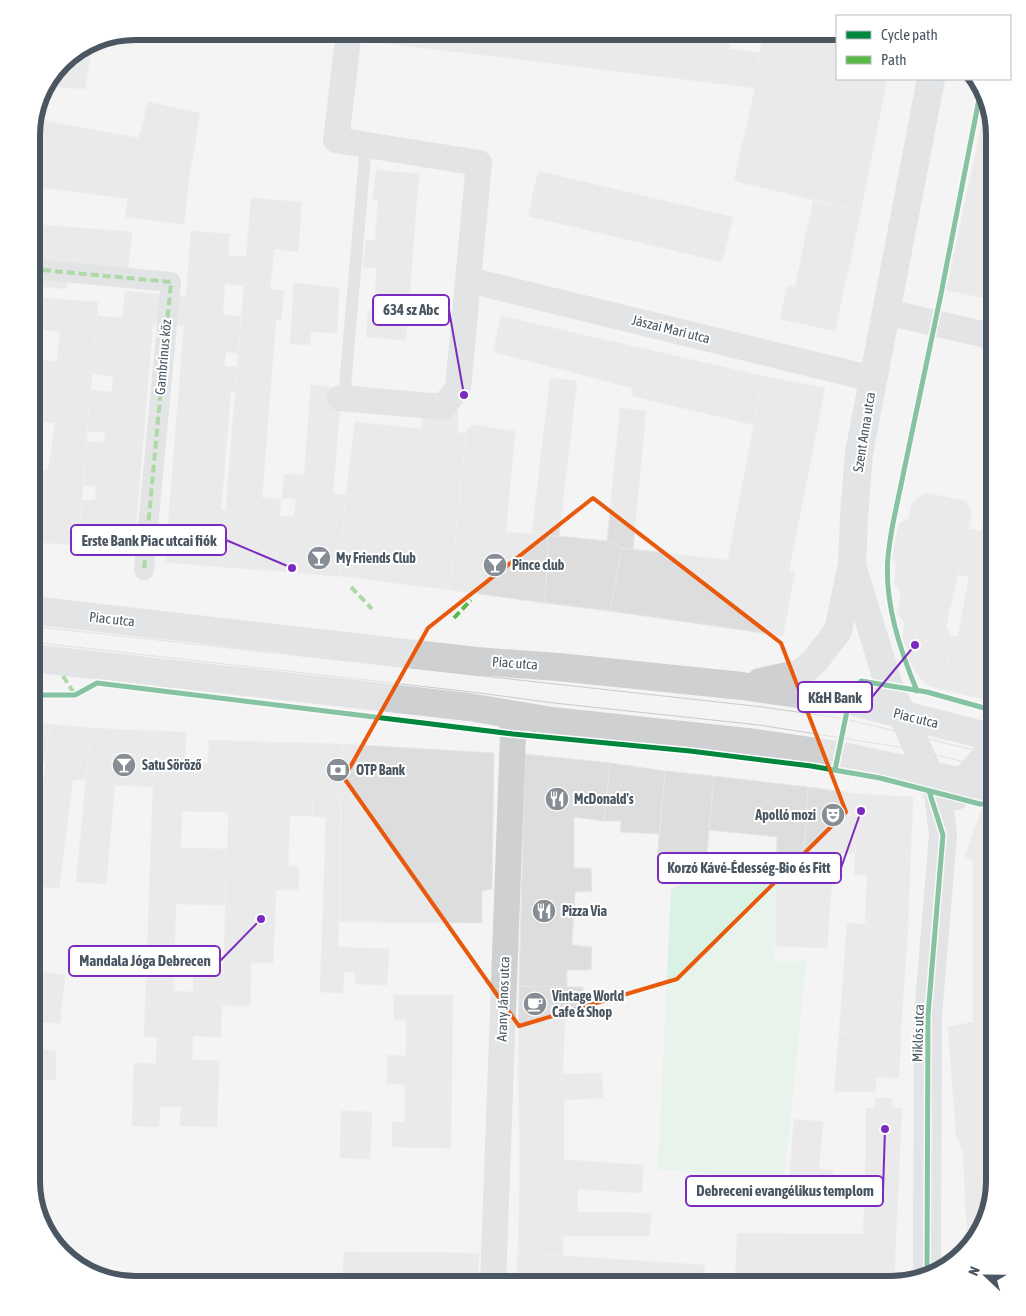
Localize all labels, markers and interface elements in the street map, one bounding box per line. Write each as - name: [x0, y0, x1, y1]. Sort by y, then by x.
- legend: [836, 15, 1011, 80]
- text: Cycle path: [881, 26, 938, 43]
- text: Path: [881, 51, 907, 68]
- callout: 634 sz Abc: [373, 295, 449, 325]
- text: 634 sz Abc: [383, 301, 439, 318]
- street label: Jászai Mari utca: [630, 312, 712, 346]
- street label: Gambrinus köz: [152, 319, 174, 395]
- street label: Szent Anna utca: [850, 391, 878, 473]
- callout: Erste Bank Piac utcai fiók: [71, 525, 226, 555]
- text: Erste Bank Piac utcai fiók: [81, 532, 217, 549]
- bar icon: My Friends Club: [306, 545, 332, 571]
- place label: My Friends Club: [336, 550, 416, 566]
- bar icon: Pince club: [482, 552, 508, 578]
- place label: Pince club: [512, 557, 565, 573]
- street label: Piac utca: [88, 609, 136, 629]
- street label: Piac utca: [492, 653, 538, 673]
- callout: K&H Bank: [798, 682, 872, 712]
- text: K&H Bank: [808, 689, 862, 706]
- street label: Piac utca: [892, 705, 940, 731]
- bar icon: Satu Söröző: [111, 752, 137, 778]
- place label: Satu Söröző: [142, 757, 202, 773]
- bank icon: OTP Bank: [325, 757, 351, 783]
- place label: OTP Bank: [356, 762, 406, 778]
- restaurant icon: McDonald's: [544, 786, 570, 812]
- place label: McDonald's: [574, 791, 634, 807]
- theatre icon: Apolló mozi: [820, 802, 846, 828]
- place label: Apolló mozi: [754, 807, 816, 823]
- callout: Korzó Kávé-Édesség-Bio és Fitt: [658, 853, 841, 883]
- text: Korzó Kávé-Édesség-Bio és Fitt: [667, 859, 831, 876]
- restaurant icon: Pizza Via: [531, 898, 557, 924]
- place label: Pizza Via: [562, 903, 608, 919]
- callout: Mandala Jóga Debrecen: [69, 946, 220, 976]
- text: Mandala Jóga Debrecen: [79, 952, 211, 969]
- street label: Arany János utca: [494, 956, 512, 1042]
- place label: Vintage World Cafe & Shop: [551, 988, 624, 1020]
- cafe icon: Vintage World Cafe & Shop: [522, 991, 548, 1017]
- street label: Miklós utca: [909, 1004, 927, 1062]
- callout: Debreceni evangélikus templom: [686, 1176, 883, 1206]
- text: Debreceni evangélikus templom: [696, 1182, 874, 1199]
- north arrow: [961, 1251, 1011, 1301]
- text: N: [965, 1264, 983, 1278]

